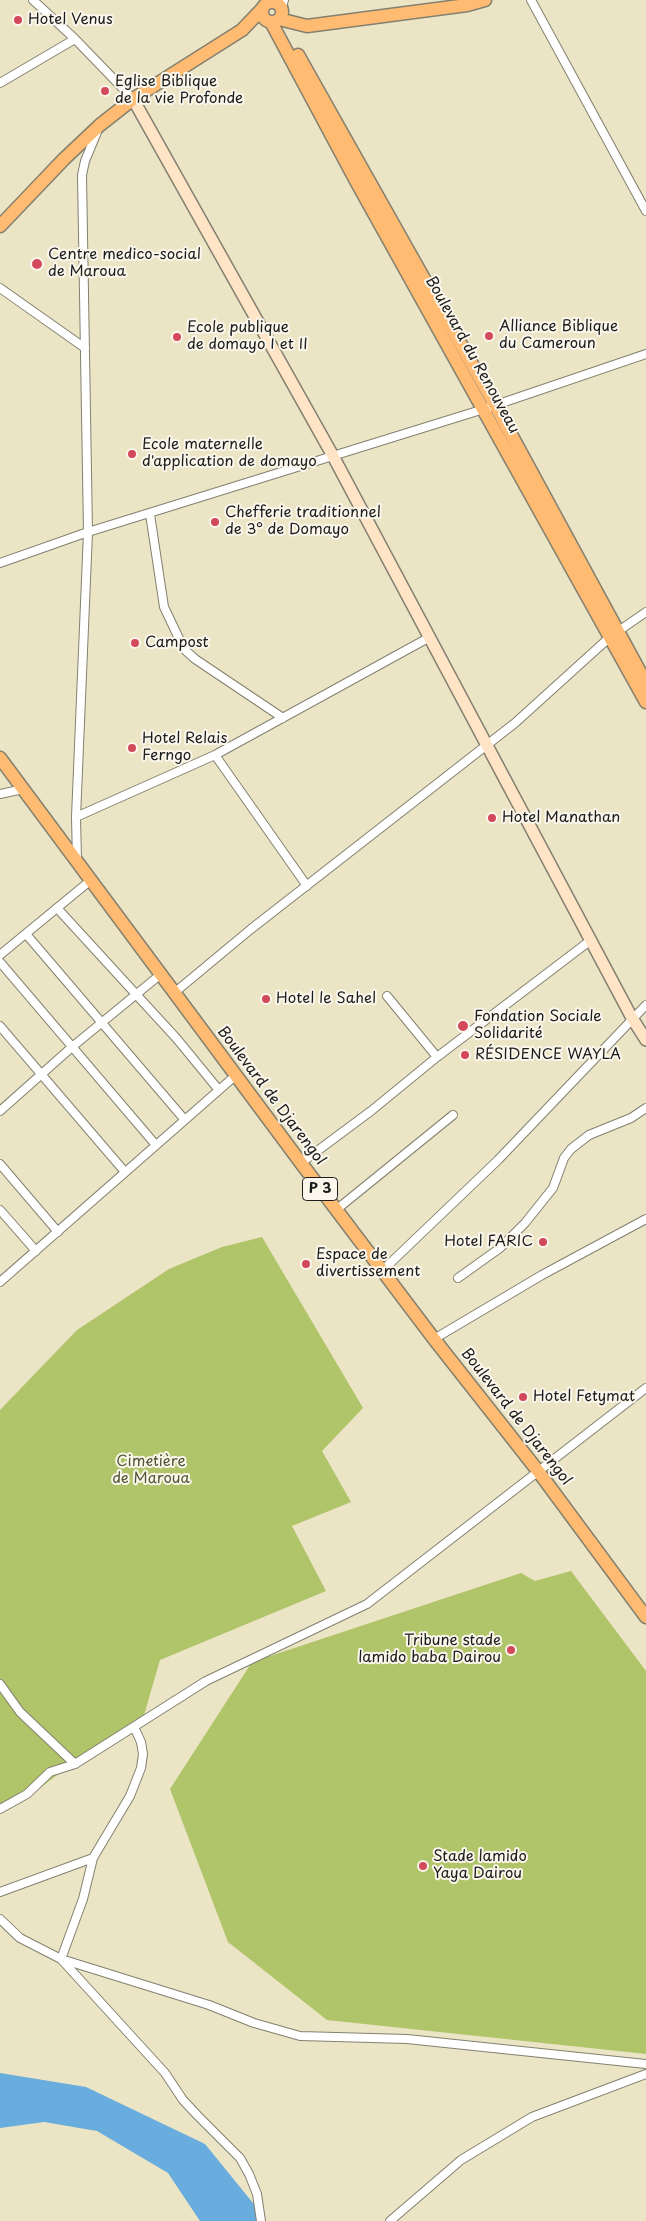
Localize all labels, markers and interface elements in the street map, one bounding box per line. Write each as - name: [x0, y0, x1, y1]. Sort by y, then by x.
- place label: Hotel Venus: [28, 11, 113, 29]
- marker: Hotel Venus: [12, 14, 24, 26]
- place label: Eglise Biblique de la vie Profonde: [115, 73, 243, 108]
- marker: Eglise Biblique de la vie Profonde: [99, 85, 111, 97]
- place label: Centre medico-social de Maroua: [48, 246, 201, 281]
- marker: Centre medico-social de Maroua: [30, 257, 44, 271]
- street label: Boulevard du Renouveau: [421, 273, 523, 437]
- place label: Alliance Biblique du Cameroun: [499, 318, 618, 353]
- place label: Ecole publique de domayo I et II: [187, 319, 308, 354]
- marker: Alliance Biblique du Cameroun: [483, 330, 495, 342]
- marker: Ecole publique de domayo I et II: [171, 331, 183, 343]
- place label: Ecole maternelle d'application de domayo: [142, 436, 317, 471]
- marker: Ecole maternelle d'application de domayo: [126, 448, 138, 460]
- place label: Chefferie traditionnel de 3° de Domayo: [225, 504, 381, 539]
- marker: Chefferie traditionnel de 3° de Domayo: [209, 516, 221, 528]
- place label: Campost: [145, 634, 209, 652]
- marker: Campost: [129, 637, 141, 649]
- place label: Hotel Relais Ferngo: [142, 730, 227, 765]
- marker: Hotel Relais Ferngo: [126, 742, 138, 754]
- place label: Hotel Manathan: [502, 809, 620, 827]
- marker: Hotel Manathan: [486, 812, 498, 824]
- place label: Hotel le Sahel: [276, 990, 376, 1008]
- marker: Hotel le Sahel: [260, 993, 272, 1005]
- place label: Fondation Sociale Solidarité: [474, 1008, 602, 1043]
- marker: Fondation Sociale Solidarité: [456, 1019, 470, 1033]
- street label: Boulevard de Djarengol: [213, 1023, 329, 1169]
- place label: RÉSIDENCE WAYLA: [475, 1046, 621, 1064]
- marker: RÉSIDENCE WAYLA: [459, 1049, 471, 1061]
- road number: P 3: [302, 1178, 338, 1200]
- place label: Hotel FARIC: [444, 1233, 533, 1251]
- marker: Hotel FARIC: [537, 1236, 549, 1248]
- place label: Espace de divertissement: [316, 1246, 420, 1281]
- marker: Espace de divertissement: [300, 1258, 312, 1270]
- street label: Boulevard de Djarengol: [457, 1345, 575, 1489]
- place label: Hotel Fetymat: [533, 1388, 635, 1406]
- marker: Hotel Fetymat: [517, 1391, 529, 1403]
- park label: Cimetière de Maroua: [112, 1453, 190, 1488]
- place label: Tribune stade lamido baba Dairou: [358, 1632, 501, 1667]
- marker: Tribune stade lamido baba Dairou: [505, 1644, 517, 1656]
- place label: Stade lamido Yaya Dairou: [433, 1848, 527, 1883]
- marker: Stade lamido Yaya Dairou: [417, 1860, 429, 1872]

